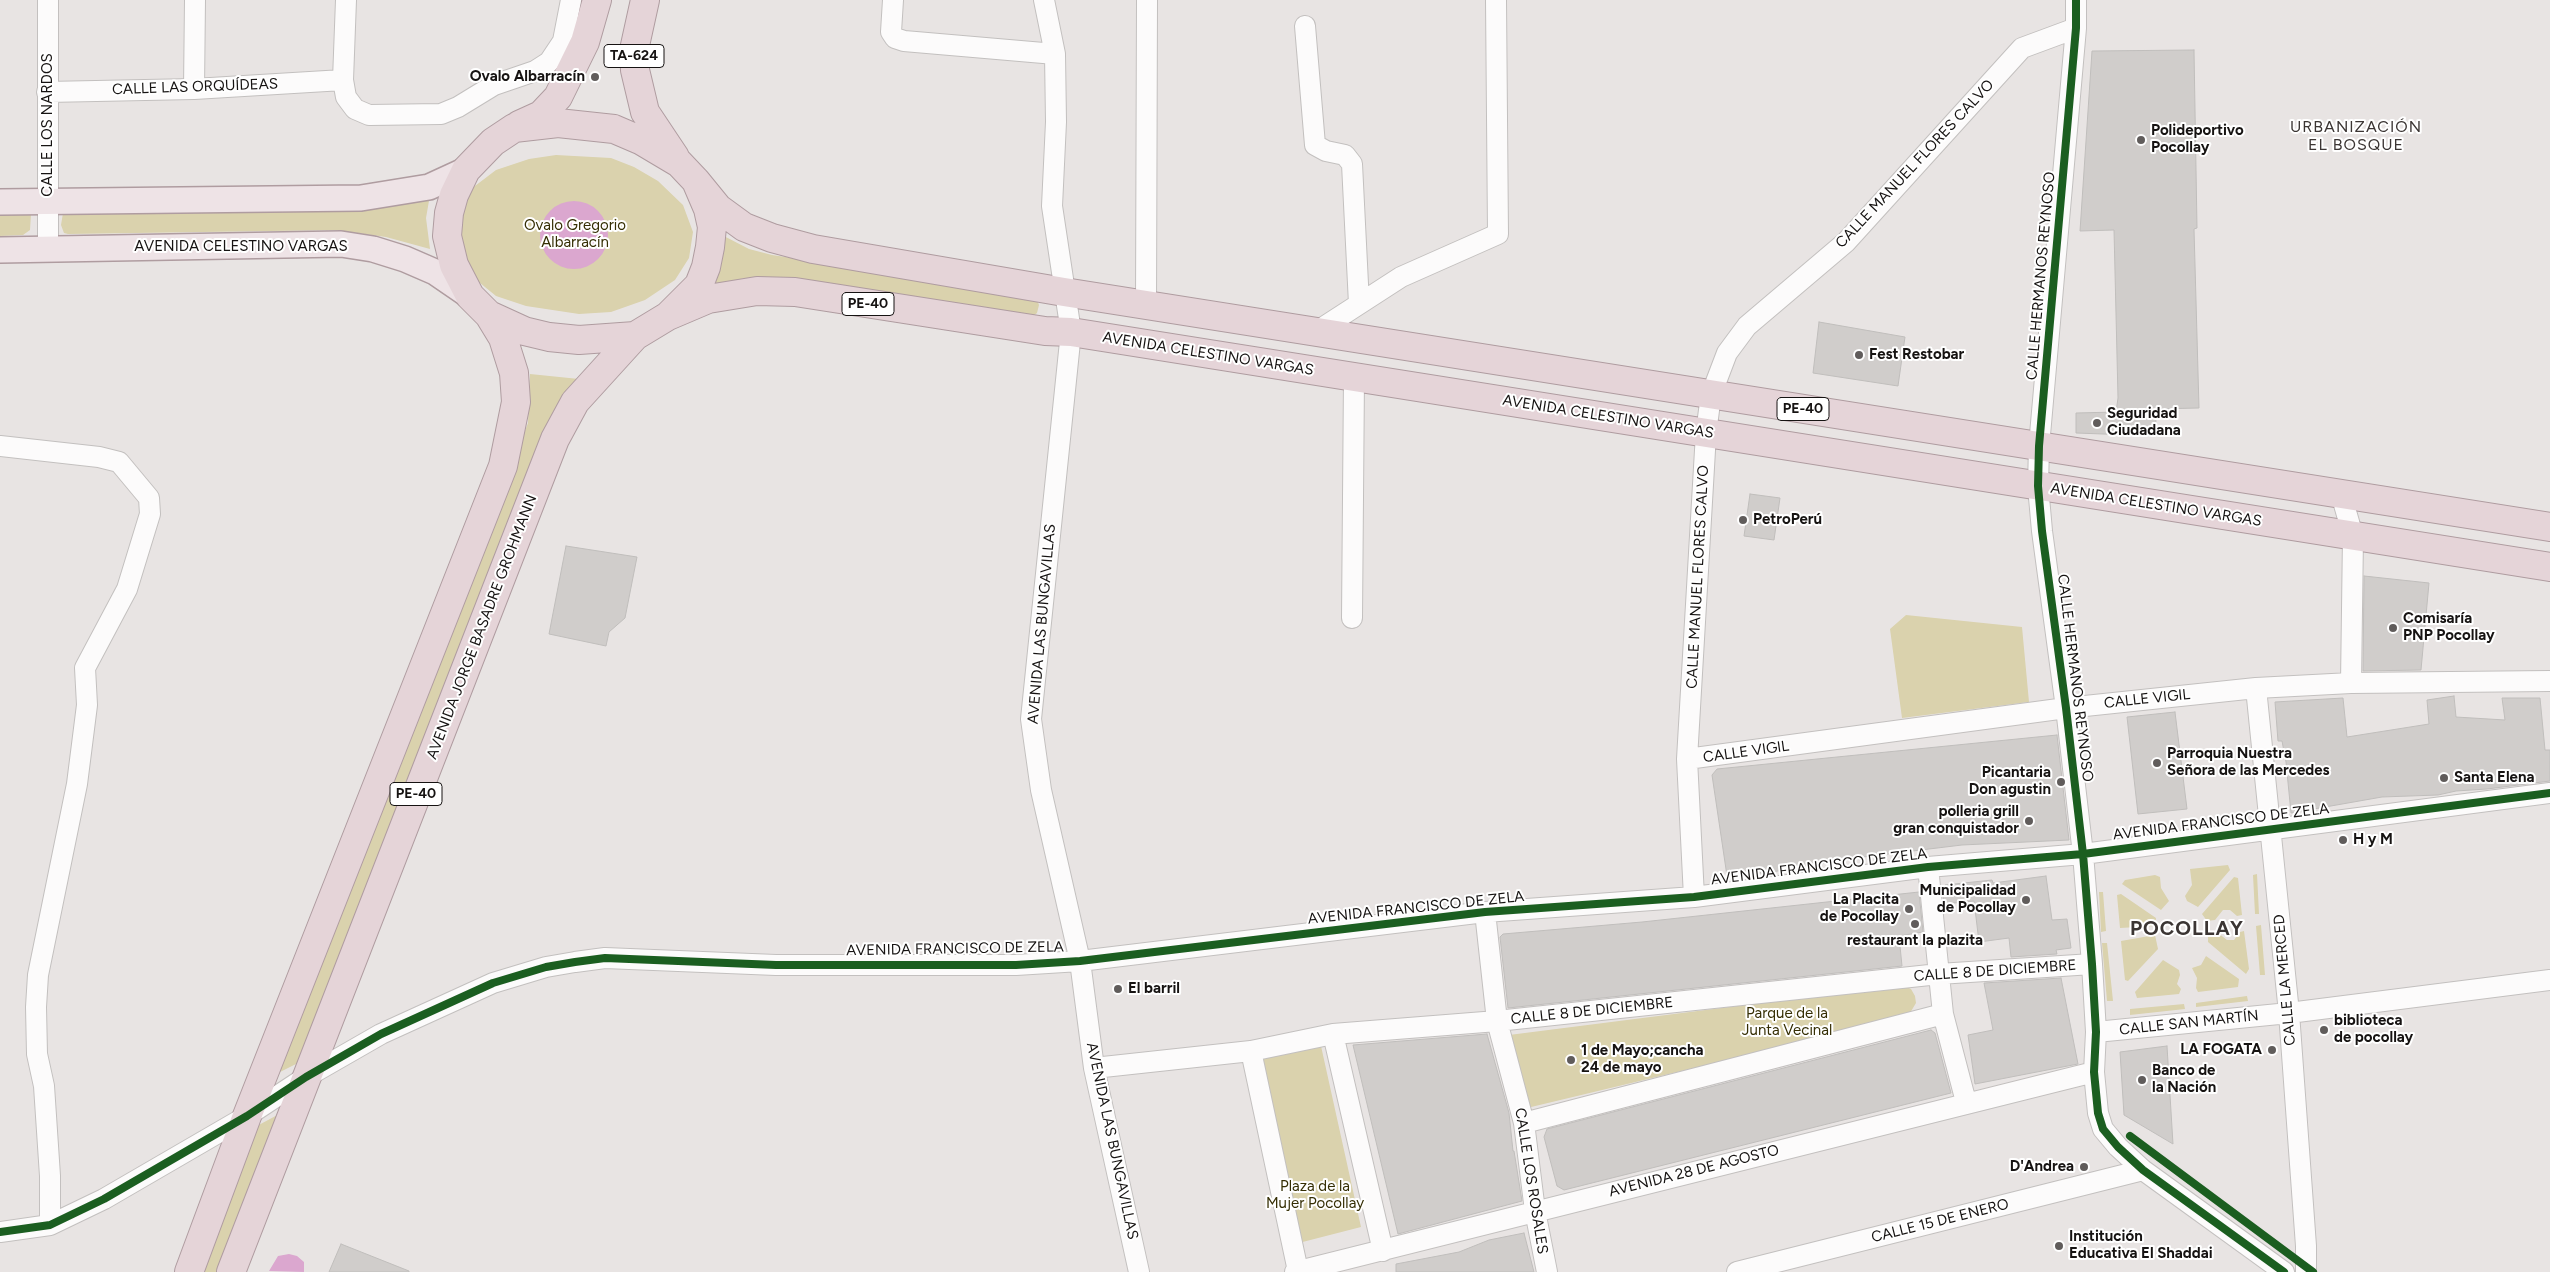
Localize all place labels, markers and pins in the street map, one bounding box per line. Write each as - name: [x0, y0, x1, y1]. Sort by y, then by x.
- place label: Ovalo Albarracín: [470, 68, 585, 86]
- marker: Ovalo Albarracín: [589, 71, 601, 83]
- place label: Polideportivo Pocollay: [2151, 122, 2244, 157]
- marker: Polideportivo Pocollay: [2135, 134, 2147, 146]
- place label: Fest Restobar: [1869, 346, 1964, 364]
- marker: Fest Restobar: [1853, 349, 1865, 361]
- place label: Seguridad Ciudadana: [2107, 405, 2181, 440]
- marker: Seguridad Ciudadana: [2091, 417, 2103, 429]
- place label: PetroPerú: [1753, 511, 1822, 529]
- marker: PetroPerú: [1737, 514, 1749, 526]
- place label: Comisaría PNP Pocollay: [2403, 610, 2495, 645]
- marker: Comisaría PNP Pocollay: [2387, 622, 2399, 634]
- place label: Parroquia Nuestra Señora de las Mercedes: [2167, 745, 2330, 780]
- marker: Parroquia Nuestra Señora de las Mercedes: [2151, 757, 2163, 769]
- place label: Picantaria Don agustin: [1969, 764, 2051, 799]
- place label: Santa Elena: [2454, 769, 2534, 787]
- marker: Santa Elena: [2438, 772, 2450, 784]
- marker: Picantaria Don agustin: [2055, 776, 2067, 788]
- place label: polleria grill gran conquistador: [1893, 803, 2019, 838]
- marker: polleria grill gran conquistador: [2023, 815, 2035, 827]
- place label: H y M: [2353, 831, 2393, 849]
- marker: H y M: [2337, 834, 2349, 846]
- place label: Municipalidad de Pocollay: [1920, 882, 2016, 917]
- place label: La Placita de Pocollay: [1820, 891, 1899, 926]
- marker: Municipalidad de Pocollay: [2020, 894, 2032, 906]
- marker: La Placita de Pocollay: [1903, 903, 1915, 915]
- marker: restaurant la plazita: [1909, 918, 1921, 930]
- place label: restaurant la plazita: [1847, 932, 1983, 950]
- place label: El barril: [1128, 980, 1180, 998]
- marker: El barril: [1112, 983, 1124, 995]
- place label: biblioteca de pocollay: [2334, 1012, 2413, 1047]
- marker: biblioteca de pocollay: [2318, 1024, 2330, 1036]
- place label: LA FOGATA: [2180, 1041, 2262, 1059]
- place label: 1 de Mayo;cancha 24 de mayo: [1581, 1042, 1703, 1077]
- marker: LA FOGATA: [2266, 1044, 2278, 1056]
- marker: 1 de Mayo;cancha 24 de mayo: [1565, 1054, 1577, 1066]
- place label: Banco de la Nación: [2152, 1062, 2216, 1097]
- marker: Banco de la Nación: [2136, 1074, 2148, 1086]
- place label: D'Andrea: [2010, 1158, 2074, 1176]
- marker: D'Andrea: [2078, 1161, 2090, 1173]
- place label: Institución Educativa El Shaddai: [2069, 1228, 2213, 1263]
- marker: Institución Educativa El Shaddai: [2053, 1240, 2065, 1252]

